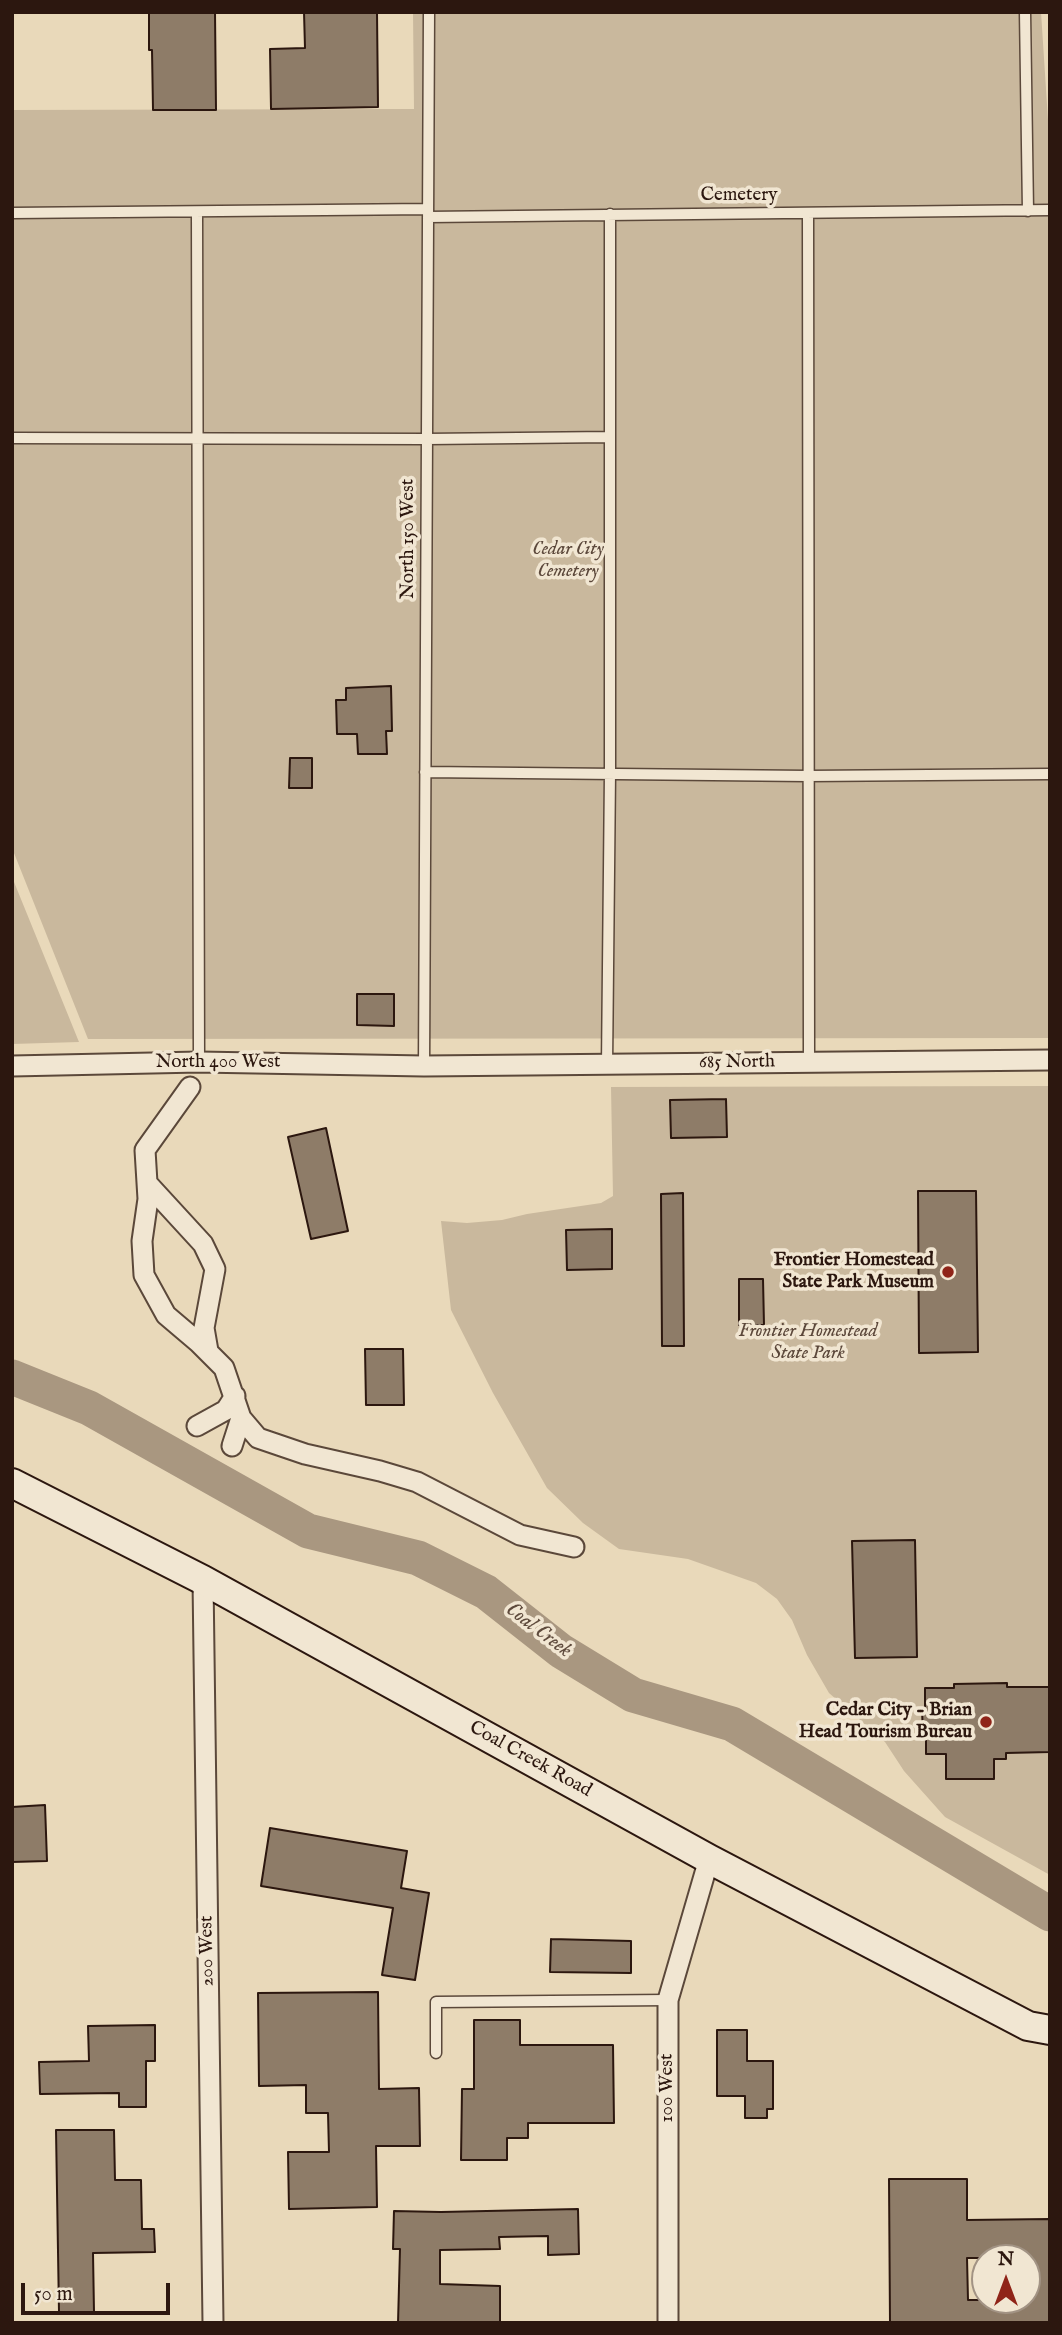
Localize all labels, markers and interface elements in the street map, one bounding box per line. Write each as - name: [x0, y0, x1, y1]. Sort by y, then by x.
- street label: Cemetery: [700, 185, 778, 207]
- street label: North 150 West: [398, 479, 420, 599]
- park label: Cedar City Cemetery: [532, 539, 604, 583]
- street label: 685 North: [699, 1051, 775, 1075]
- street label: North 400 West: [155, 1052, 281, 1074]
- place label: Frontier Homestead State Park Museum: [774, 1250, 934, 1294]
- marker: Frontier Homestead State Park Museum: [940, 1264, 956, 1280]
- park label: Frontier Homestead State Park: [739, 1321, 877, 1365]
- water label: Coal Creek: [500, 1598, 576, 1664]
- place label: Cedar City - Brian Head Tourism Bureau: [799, 1700, 972, 1744]
- marker: Cedar City - Brian Head Tourism Bureau: [978, 1714, 994, 1730]
- street label: Coal Creek Road: [465, 1717, 595, 1803]
- street label: 200 West: [196, 1915, 220, 1987]
- street label: 100 West: [657, 2054, 679, 2122]
- north arrow: [971, 2244, 1041, 2314]
- text: N: [998, 2248, 1014, 2272]
- scale bar: [24, 2268, 173, 2312]
- text: 50 m: [34, 2281, 73, 2308]

